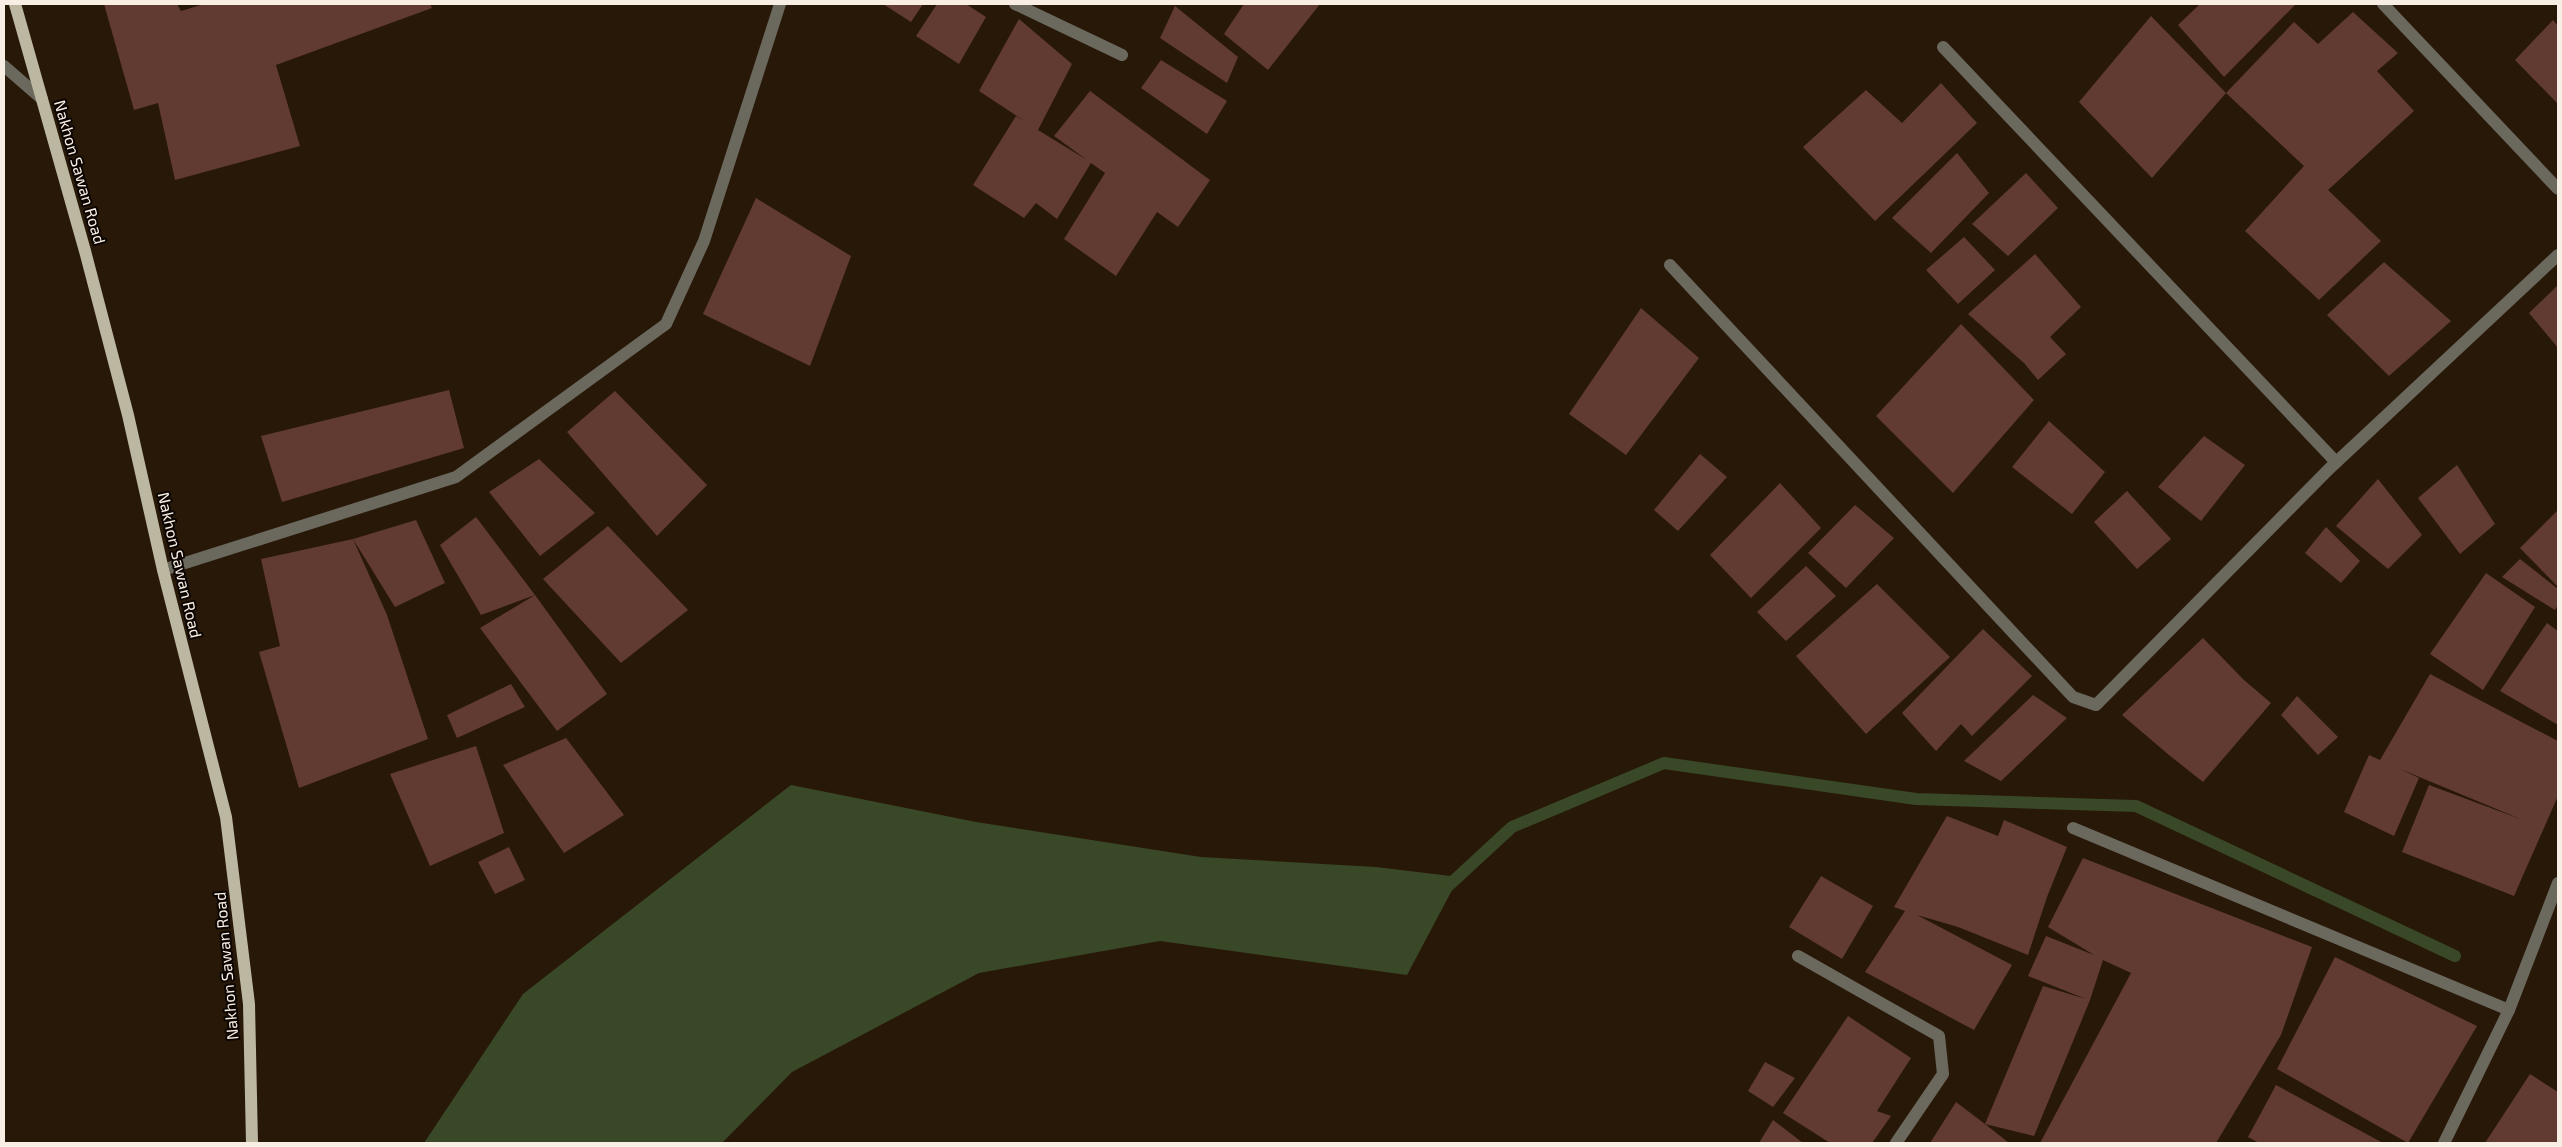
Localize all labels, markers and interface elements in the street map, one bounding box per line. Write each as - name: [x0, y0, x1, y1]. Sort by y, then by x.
- street label: Nakhon Sawan Road: [51, 98, 110, 246]
- street label: Nakhon Sawan Road: [154, 490, 206, 640]
- street label: Nakhon Sawan Road: [210, 891, 241, 1041]

